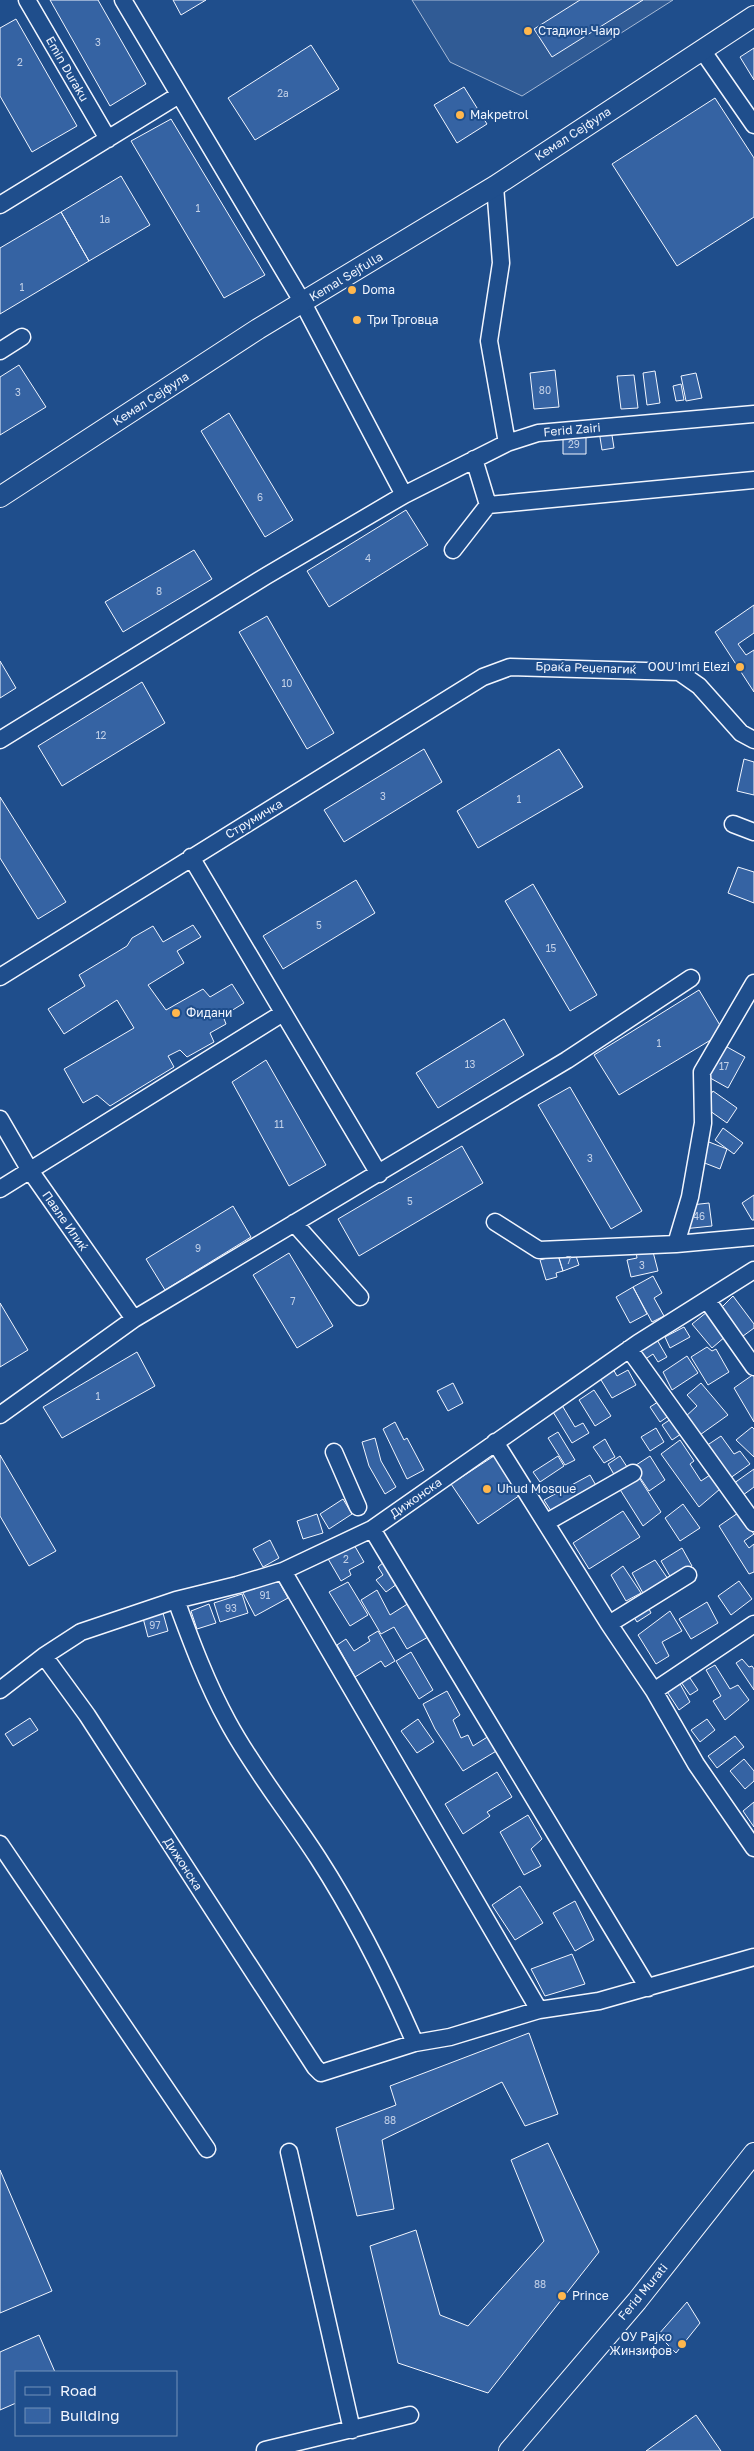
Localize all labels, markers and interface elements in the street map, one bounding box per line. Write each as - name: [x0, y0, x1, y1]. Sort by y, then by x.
- place label: Стадион Чаир: [538, 23, 620, 38]
- marker: Стадион Чаир: [522, 25, 534, 37]
- street label: Emin Duraku: [43, 34, 92, 104]
- house number: 3: [95, 36, 101, 48]
- house number: 2: [17, 56, 23, 68]
- house number: 2а: [277, 87, 289, 99]
- street label: Кемал Сејфула: [532, 103, 614, 164]
- place label: Makpetrol: [470, 107, 529, 122]
- marker: Makpetrol: [454, 109, 466, 121]
- house number: 1: [196, 202, 201, 214]
- house number: 1а: [100, 213, 110, 225]
- street label: Kemal Sejfulla: [306, 249, 385, 304]
- house number: 1: [20, 281, 25, 293]
- place label: Doma: [362, 282, 395, 297]
- marker: Doma: [346, 284, 358, 296]
- place label: Три Трговца: [367, 312, 439, 327]
- marker: Три Трговца: [351, 314, 363, 326]
- street label: Кемал Сејфула: [110, 368, 192, 429]
- house number: 80: [539, 384, 551, 396]
- house number: 3: [15, 386, 21, 398]
- street label: Ferid Zairi: [543, 420, 601, 439]
- house number: 29: [568, 438, 580, 450]
- house number: 6: [257, 491, 263, 503]
- house number: 4: [365, 552, 371, 564]
- house number: 8: [156, 585, 162, 597]
- street label: Браќа Реџепагиќ: [535, 658, 637, 677]
- place label: OOU Imri Elezi: [648, 659, 730, 674]
- marker: OOU Imri Elezi: [734, 661, 746, 673]
- house number: 10: [281, 677, 293, 689]
- house number: 12: [96, 729, 107, 741]
- house number: 3: [380, 790, 386, 802]
- house number: 1: [517, 793, 522, 805]
- street label: Струмичка: [222, 796, 285, 842]
- house number: 5: [316, 919, 322, 931]
- house number: 15: [546, 942, 557, 954]
- place label: Фидани: [186, 1005, 232, 1020]
- marker: Фидани: [170, 1007, 182, 1019]
- house number: 1: [657, 1037, 662, 1049]
- house number: 13: [465, 1058, 475, 1070]
- house number: 17: [719, 1060, 729, 1072]
- house number: 11: [274, 1118, 284, 1130]
- house number: 3: [587, 1152, 593, 1164]
- street label: Павле Илиќ: [39, 1188, 92, 1254]
- house number: 5: [407, 1195, 413, 1207]
- house number: 46: [693, 1210, 705, 1222]
- house number: 9: [195, 1242, 201, 1254]
- house number: 7: [566, 1254, 572, 1266]
- house number: 3: [639, 1259, 645, 1271]
- house number: 7: [290, 1295, 296, 1307]
- house number: 1: [96, 1390, 101, 1402]
- street label: Дижонска: [387, 1474, 445, 1521]
- place label: Uhud Mosque: [497, 1481, 576, 1496]
- marker: Uhud Mosque: [481, 1483, 493, 1495]
- house number: 2: [343, 1553, 349, 1565]
- house number: 91: [260, 1589, 271, 1601]
- house number: 93: [225, 1602, 237, 1614]
- house number: 97: [149, 1619, 161, 1631]
- street label: Дижонска: [161, 1834, 206, 1893]
- house number: 88: [384, 2114, 396, 2126]
- street label: Ferid Murati: [615, 2260, 671, 2323]
- house number: 88: [534, 2278, 546, 2290]
- place label: Prince: [572, 2288, 609, 2303]
- marker: Prince: [556, 2290, 568, 2302]
- place label: ОУ Рајко Жинзифов: [609, 2329, 672, 2358]
- marker: ОУ Рајко Жинзифов: [676, 2338, 688, 2350]
- legend: [15, 2371, 178, 2436]
- text: Road: [60, 2381, 97, 2399]
- text: Building: [60, 2406, 120, 2424]

